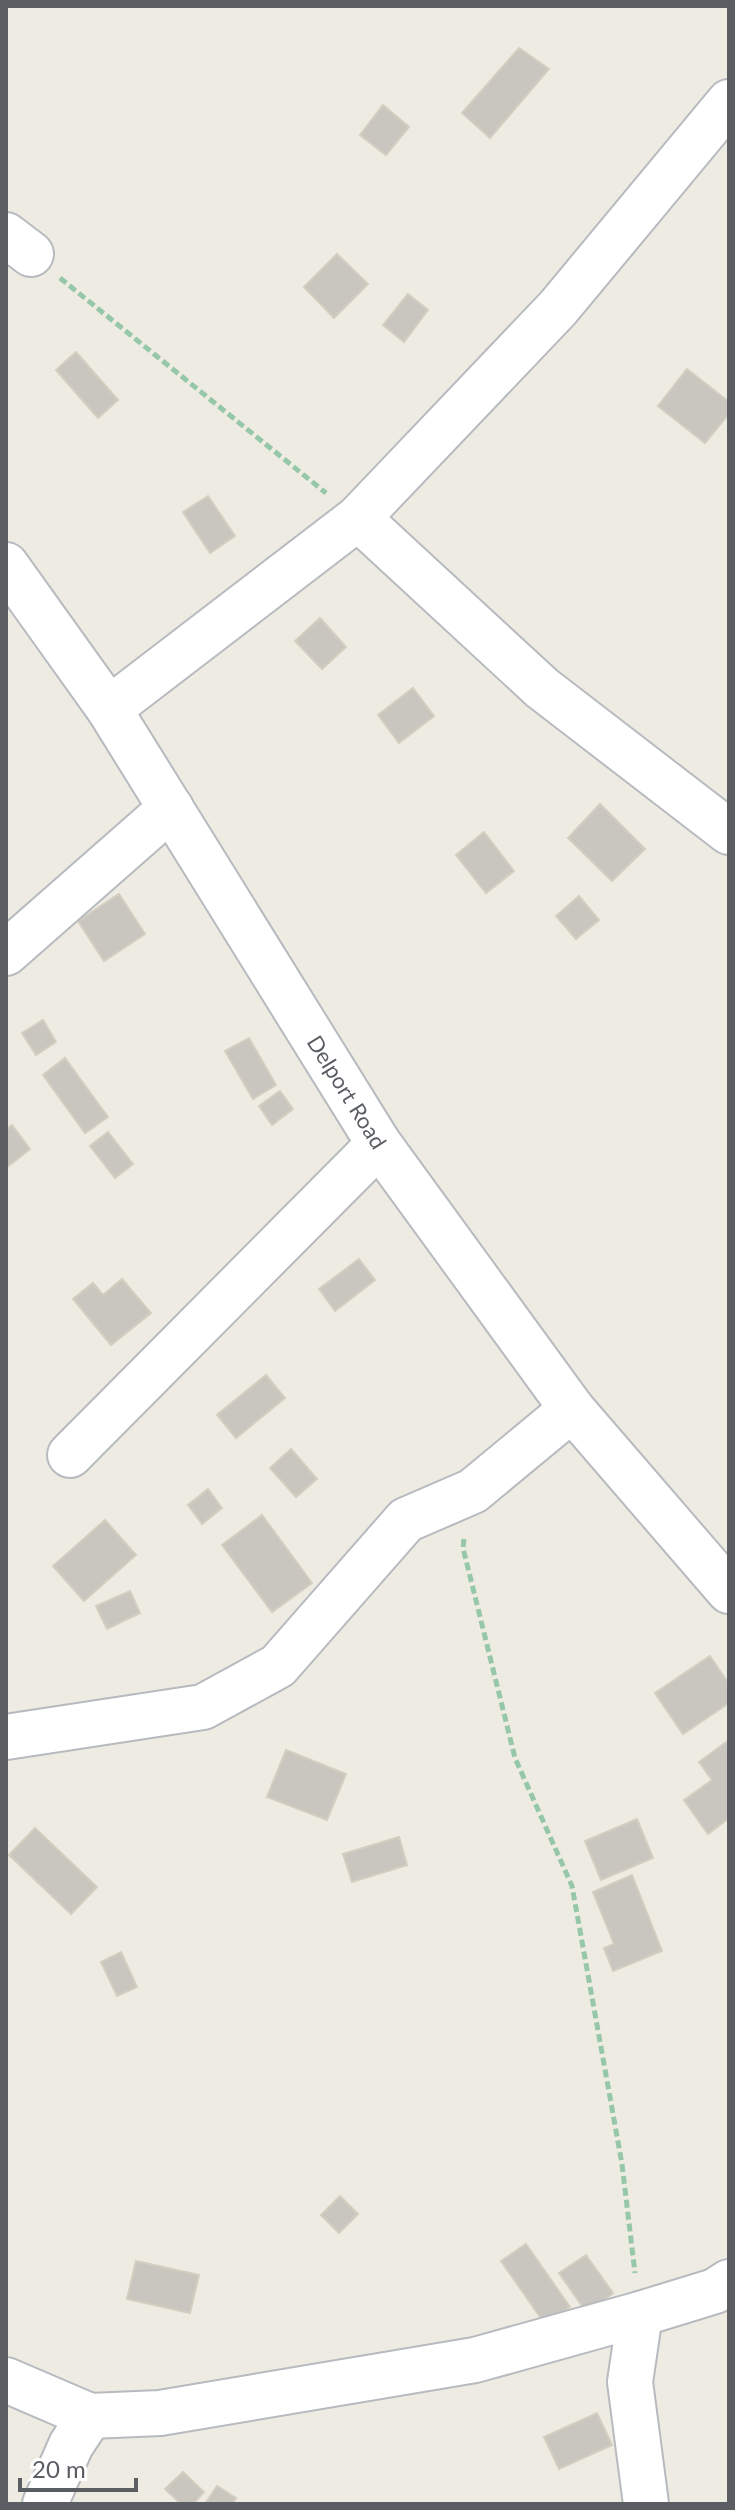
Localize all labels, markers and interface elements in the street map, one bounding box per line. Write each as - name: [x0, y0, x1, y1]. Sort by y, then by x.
- street label: Delport Road: [302, 1030, 393, 1154]
- scale bar: [20, 2442, 136, 2492]
- text: 20 m: [32, 2454, 86, 2483]

